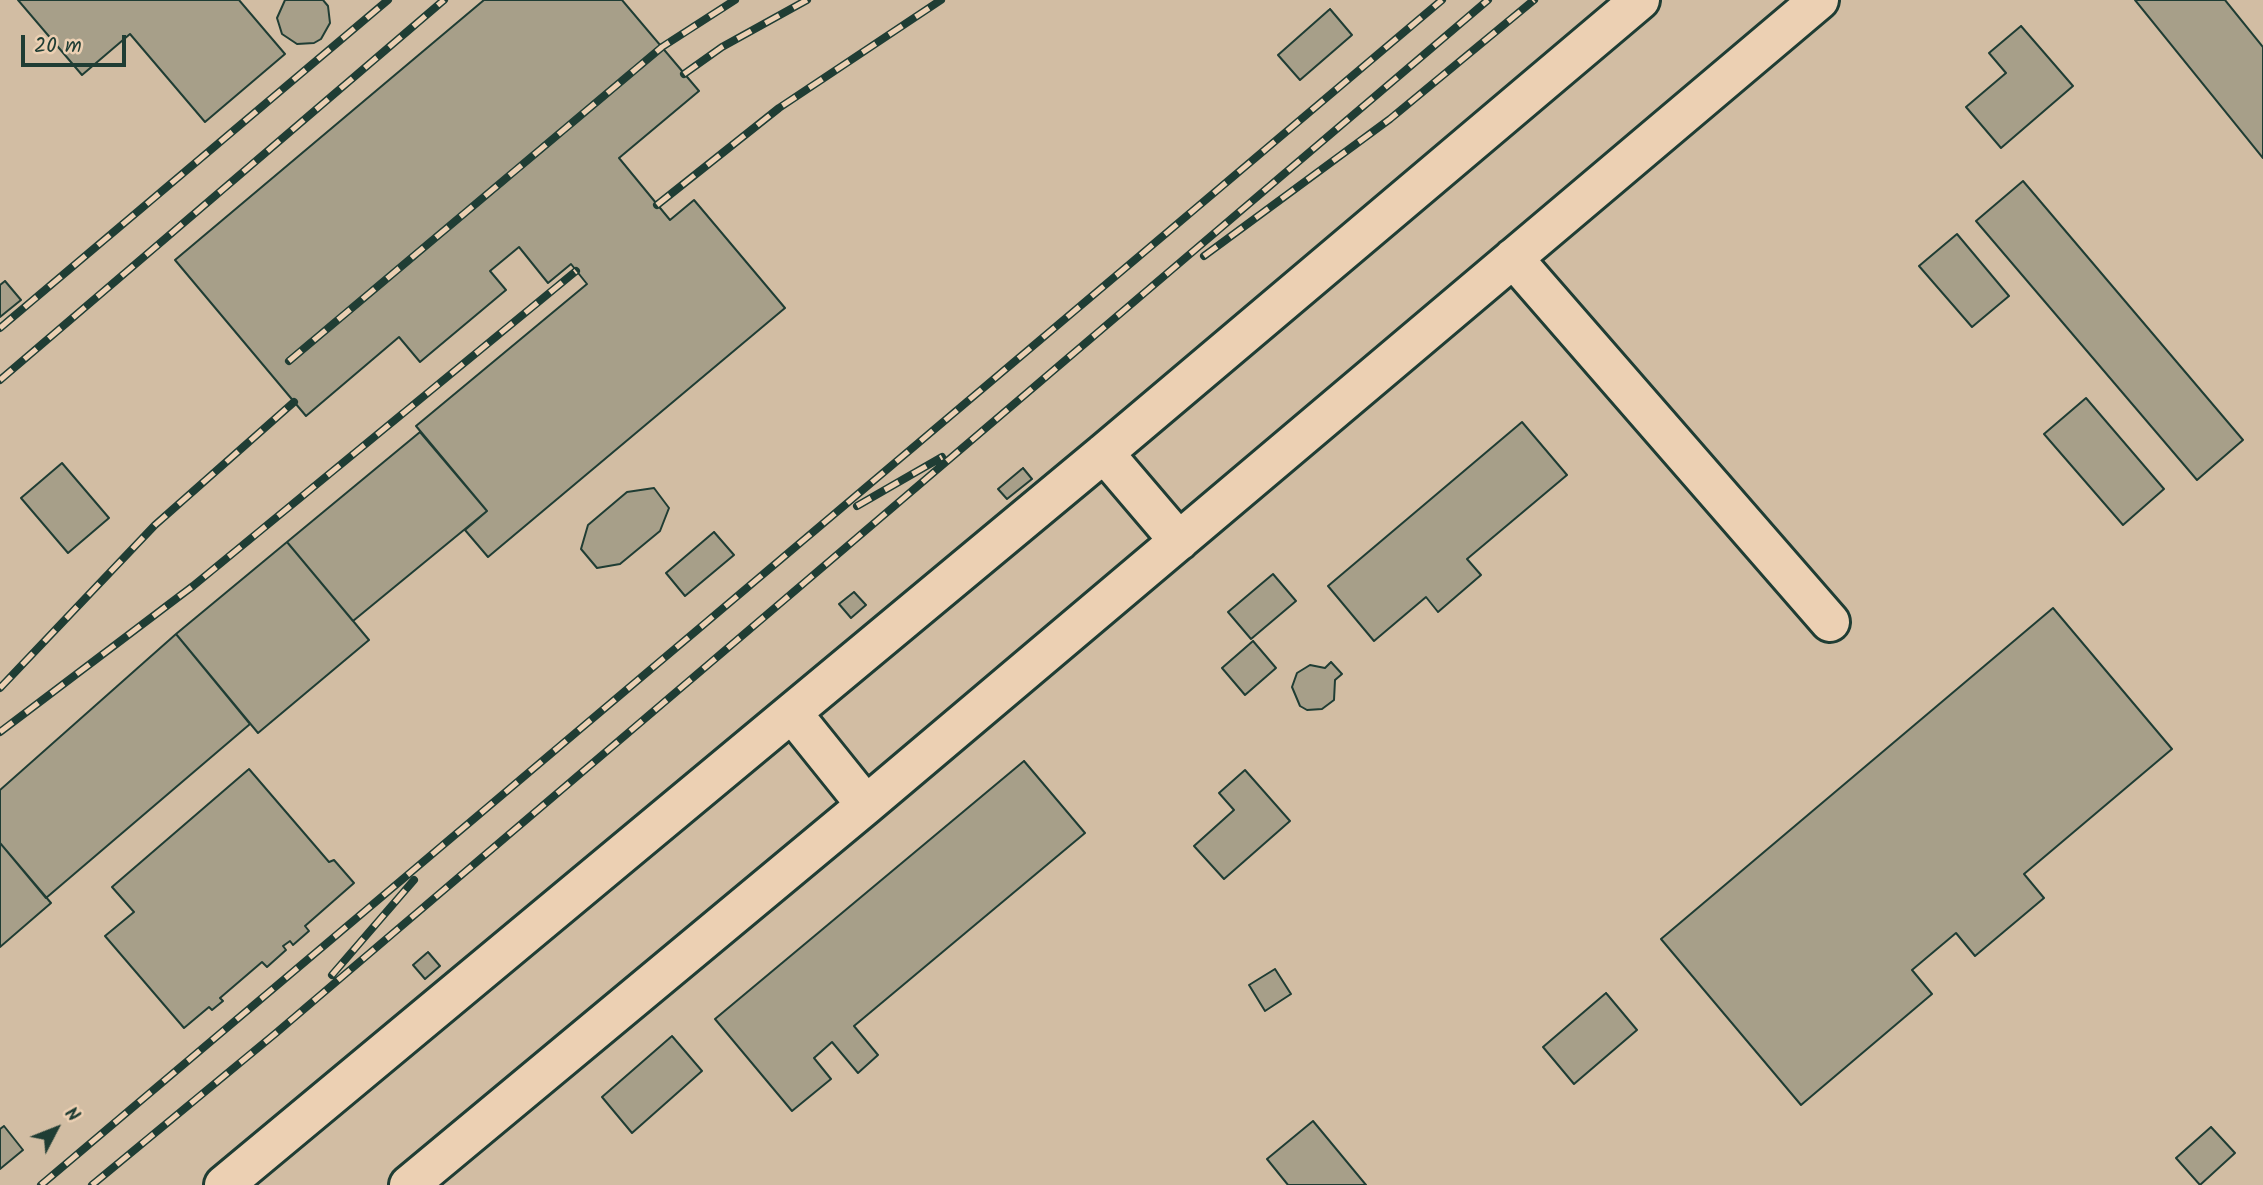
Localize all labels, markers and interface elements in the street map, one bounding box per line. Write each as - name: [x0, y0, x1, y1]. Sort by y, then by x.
- scale bar: [24, 21, 130, 65]
- text: 20 m: [34, 30, 82, 63]
- north arrow: [21, 1094, 91, 1164]
- text: N: [56, 1100, 87, 1129]

